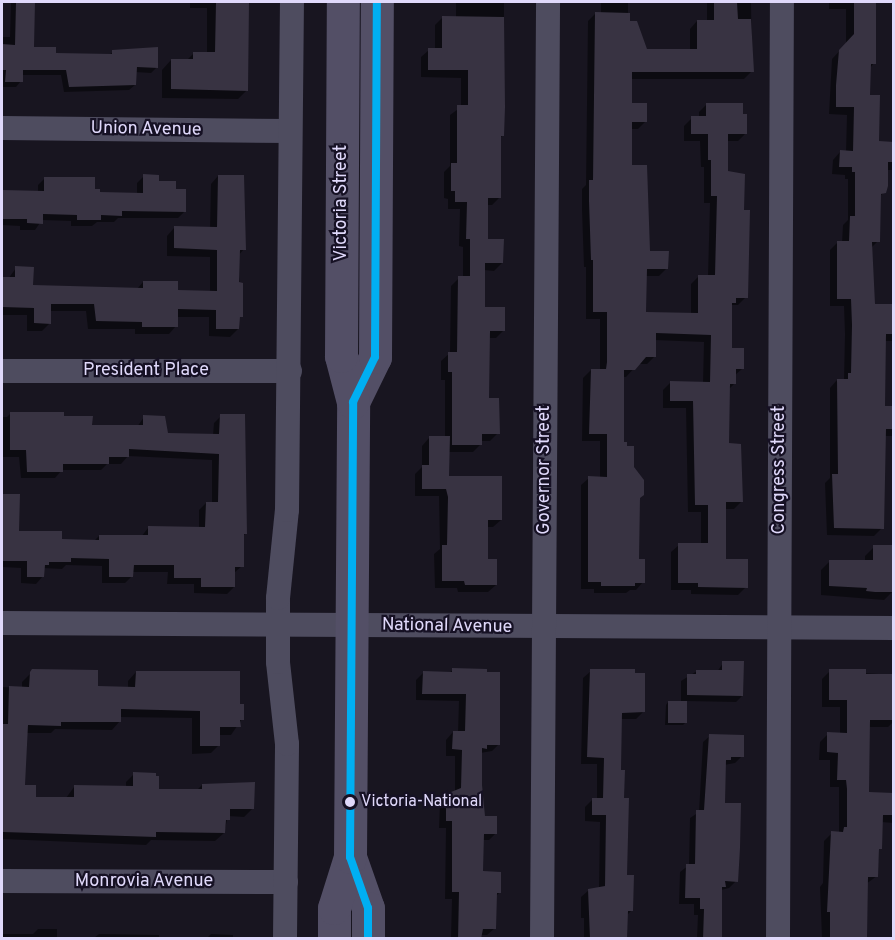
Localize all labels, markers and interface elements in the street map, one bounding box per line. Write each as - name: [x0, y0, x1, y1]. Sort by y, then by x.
- street label: Union Avenue: [90, 118, 202, 142]
- street label: Victoria Street: [331, 145, 353, 261]
- street label: President Place: [83, 360, 209, 382]
- street label: Governor Street: [534, 405, 556, 535]
- street label: Congress Street: [769, 405, 791, 535]
- street label: National Avenue: [381, 615, 513, 639]
- place label: Victoria-National: [361, 792, 482, 812]
- marker: Victoria-National: [344, 796, 356, 808]
- street label: Monrovia Avenue: [75, 871, 213, 893]

